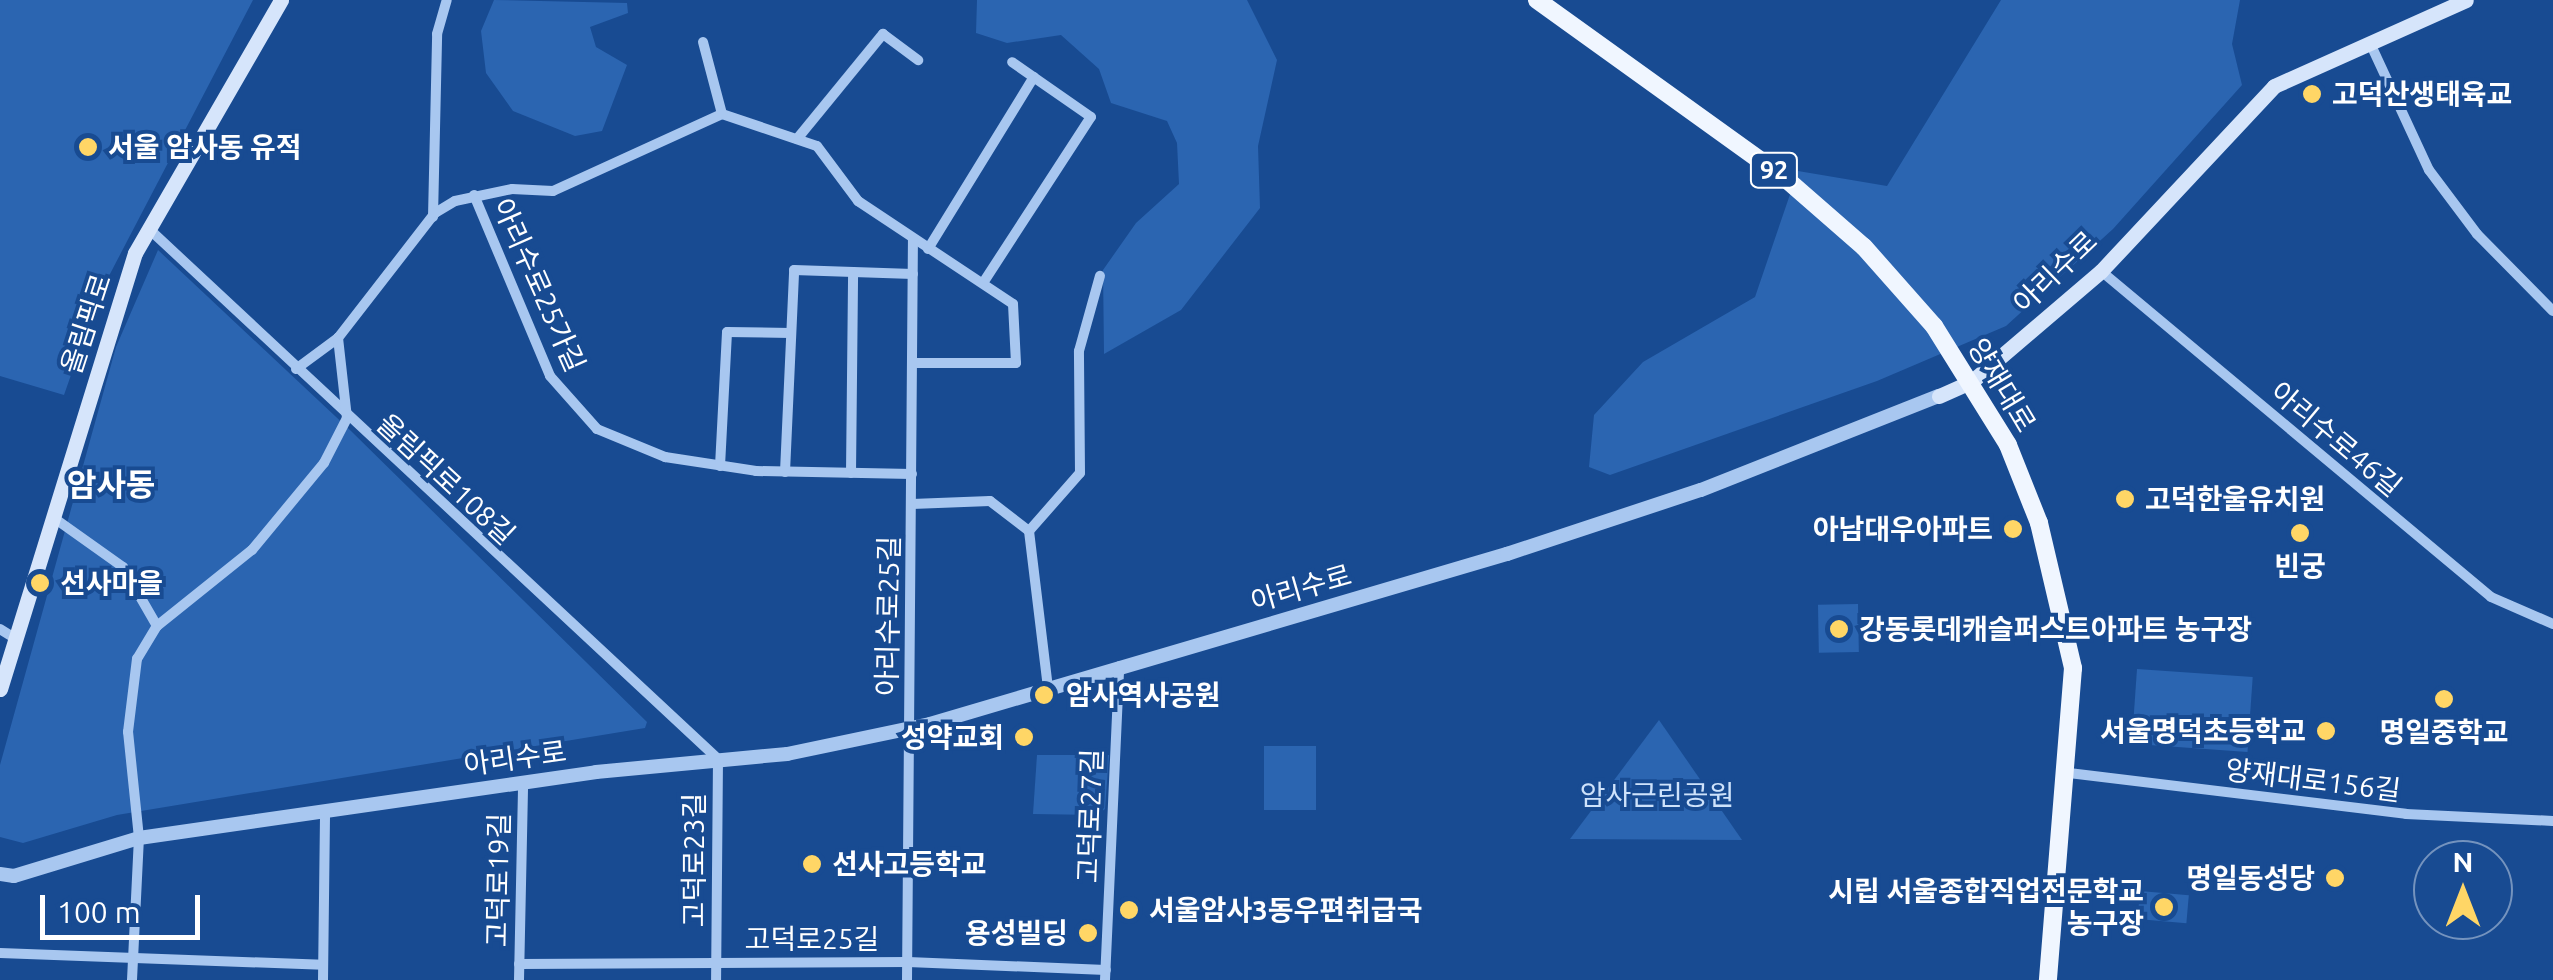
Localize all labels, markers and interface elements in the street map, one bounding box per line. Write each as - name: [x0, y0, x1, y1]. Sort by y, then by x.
- place label: 고덕산생태육교: [2332, 77, 2512, 111]
- marker: 고덕산생태육교: [2301, 83, 2323, 105]
- place label: 서울 암사동 유적: [108, 130, 302, 164]
- marker: 서울 암사동 유적: [77, 136, 99, 158]
- road number: 92: [1749, 150, 1799, 190]
- street label: 아리수로25가길: [486, 193, 592, 377]
- street label: 아리수로: [2006, 224, 2104, 320]
- street label: 올림픽로: [54, 270, 118, 378]
- street label: 양재대로: [1961, 332, 2043, 438]
- street label: 아리수로46길: [2264, 375, 2408, 503]
- street label: 올림픽로108길: [370, 407, 522, 551]
- district label: 암사동: [67, 465, 155, 503]
- place label: 고덕한울유치원: [2145, 482, 2325, 516]
- marker: 고덕한울유치원: [2114, 488, 2136, 510]
- place label: 아남대우아파트: [1813, 512, 1993, 546]
- marker: 아남대우아파트: [2002, 518, 2024, 540]
- marker: 빈궁: [2289, 522, 2311, 544]
- street label: 아리수로25길: [870, 536, 906, 696]
- place label: 빈궁: [2274, 549, 2326, 583]
- street label: 아리수로: [1247, 558, 1355, 618]
- place label: 선사마을: [60, 566, 163, 600]
- marker: 선사마을: [29, 572, 51, 594]
- place label: 강동롯데캐슬퍼스트아파트 농구장: [1859, 612, 2252, 646]
- marker: 강동롯데캐슬퍼스트아파트 농구장: [1828, 618, 1850, 640]
- place label: 암사역사공원: [1066, 678, 1221, 712]
- marker: 암사역사공원: [1031, 682, 1057, 708]
- marker: 명일중학교: [2433, 688, 2455, 710]
- place label: 서울명덕초등학교: [2100, 714, 2306, 748]
- place label: 명일중학교: [2380, 715, 2508, 749]
- place label: 성약교회: [901, 720, 1004, 754]
- marker: 서울명덕초등학교: [2315, 720, 2337, 742]
- marker: 성약교회: [1013, 726, 1035, 748]
- street label: 아리수로: [462, 734, 568, 782]
- street label: 고덕로27길: [1071, 748, 1109, 884]
- street label: 양재대로156길: [2224, 753, 2402, 807]
- park label: 암사근린공원: [1580, 778, 1734, 812]
- street label: 고덕로23길: [677, 793, 711, 927]
- street label: 고덕로19길: [480, 812, 516, 948]
- north arrow: [2413, 840, 2513, 940]
- text: N: [2453, 846, 2473, 877]
- place label: 선사고등학교: [832, 847, 987, 881]
- marker: 선사고등학교: [801, 853, 823, 875]
- place label: 명일동성당: [2186, 861, 2315, 895]
- marker: 명일동성당: [2324, 867, 2346, 889]
- place label: 시립 서울종합직업전문학교 농구장: [1828, 874, 2144, 940]
- scale bar: [45, 875, 205, 937]
- place label: 서울암사3동우편취급국: [1149, 893, 1422, 927]
- text: 100 m: [57, 895, 141, 929]
- marker: 시립 서울종합직업전문학교 농구장: [2153, 896, 2175, 918]
- marker: 서울암사3동우편취급국: [1118, 899, 1140, 921]
- place label: 용성빌딩: [965, 916, 1068, 950]
- street label: 고덕로25길: [745, 922, 879, 956]
- marker: 용성빌딩: [1077, 922, 1099, 944]

